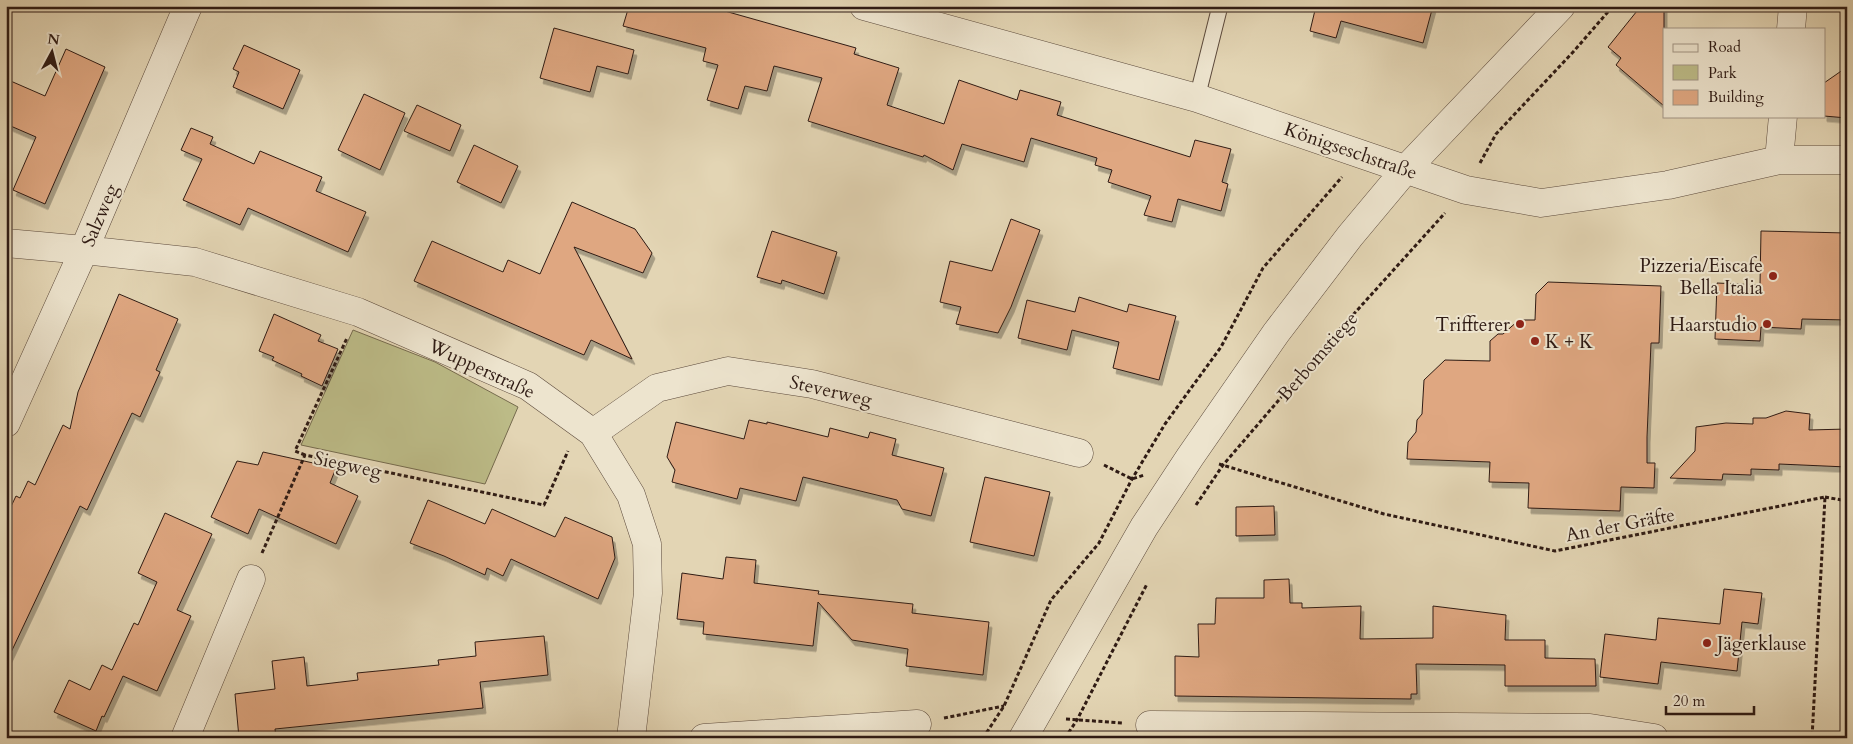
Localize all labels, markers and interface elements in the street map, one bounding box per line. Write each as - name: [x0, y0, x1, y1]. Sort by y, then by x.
- north arrow: [28, 28, 78, 78]
- legend: [1663, 28, 1826, 118]
- text: N: [46, 29, 61, 50]
- text: Road: [1708, 37, 1741, 57]
- text: Park: [1708, 63, 1737, 83]
- text: Building: [1708, 87, 1764, 107]
- street label: Königseschstraße: [1281, 116, 1421, 186]
- street label: Salzweg: [75, 180, 125, 251]
- place label: Pizzeria/Eiscafe Bella Italia: [1639, 253, 1763, 301]
- marker: Pizzeria/Eiscafe Bella Italia: [1767, 270, 1779, 282]
- street label: Berbomstiege: [1272, 306, 1364, 407]
- place label: Triffterer: [1435, 312, 1510, 338]
- place label: Haarstudio: [1669, 312, 1757, 338]
- marker: Triffterer: [1514, 318, 1526, 330]
- marker: Haarstudio: [1761, 318, 1773, 330]
- place label: K + K: [1545, 329, 1594, 355]
- street label: Wupperstraße: [423, 332, 539, 405]
- marker: K + K: [1529, 335, 1541, 347]
- street label: Steverweg: [787, 369, 875, 413]
- street label: Siegweg: [312, 445, 384, 485]
- street label: An der Gräfte: [1563, 502, 1677, 548]
- place label: Jägerklause: [1714, 631, 1807, 657]
- marker: Jägerklause: [1701, 637, 1713, 649]
- scale bar: [1666, 684, 1753, 716]
- text: 20 m: [1673, 691, 1705, 711]

